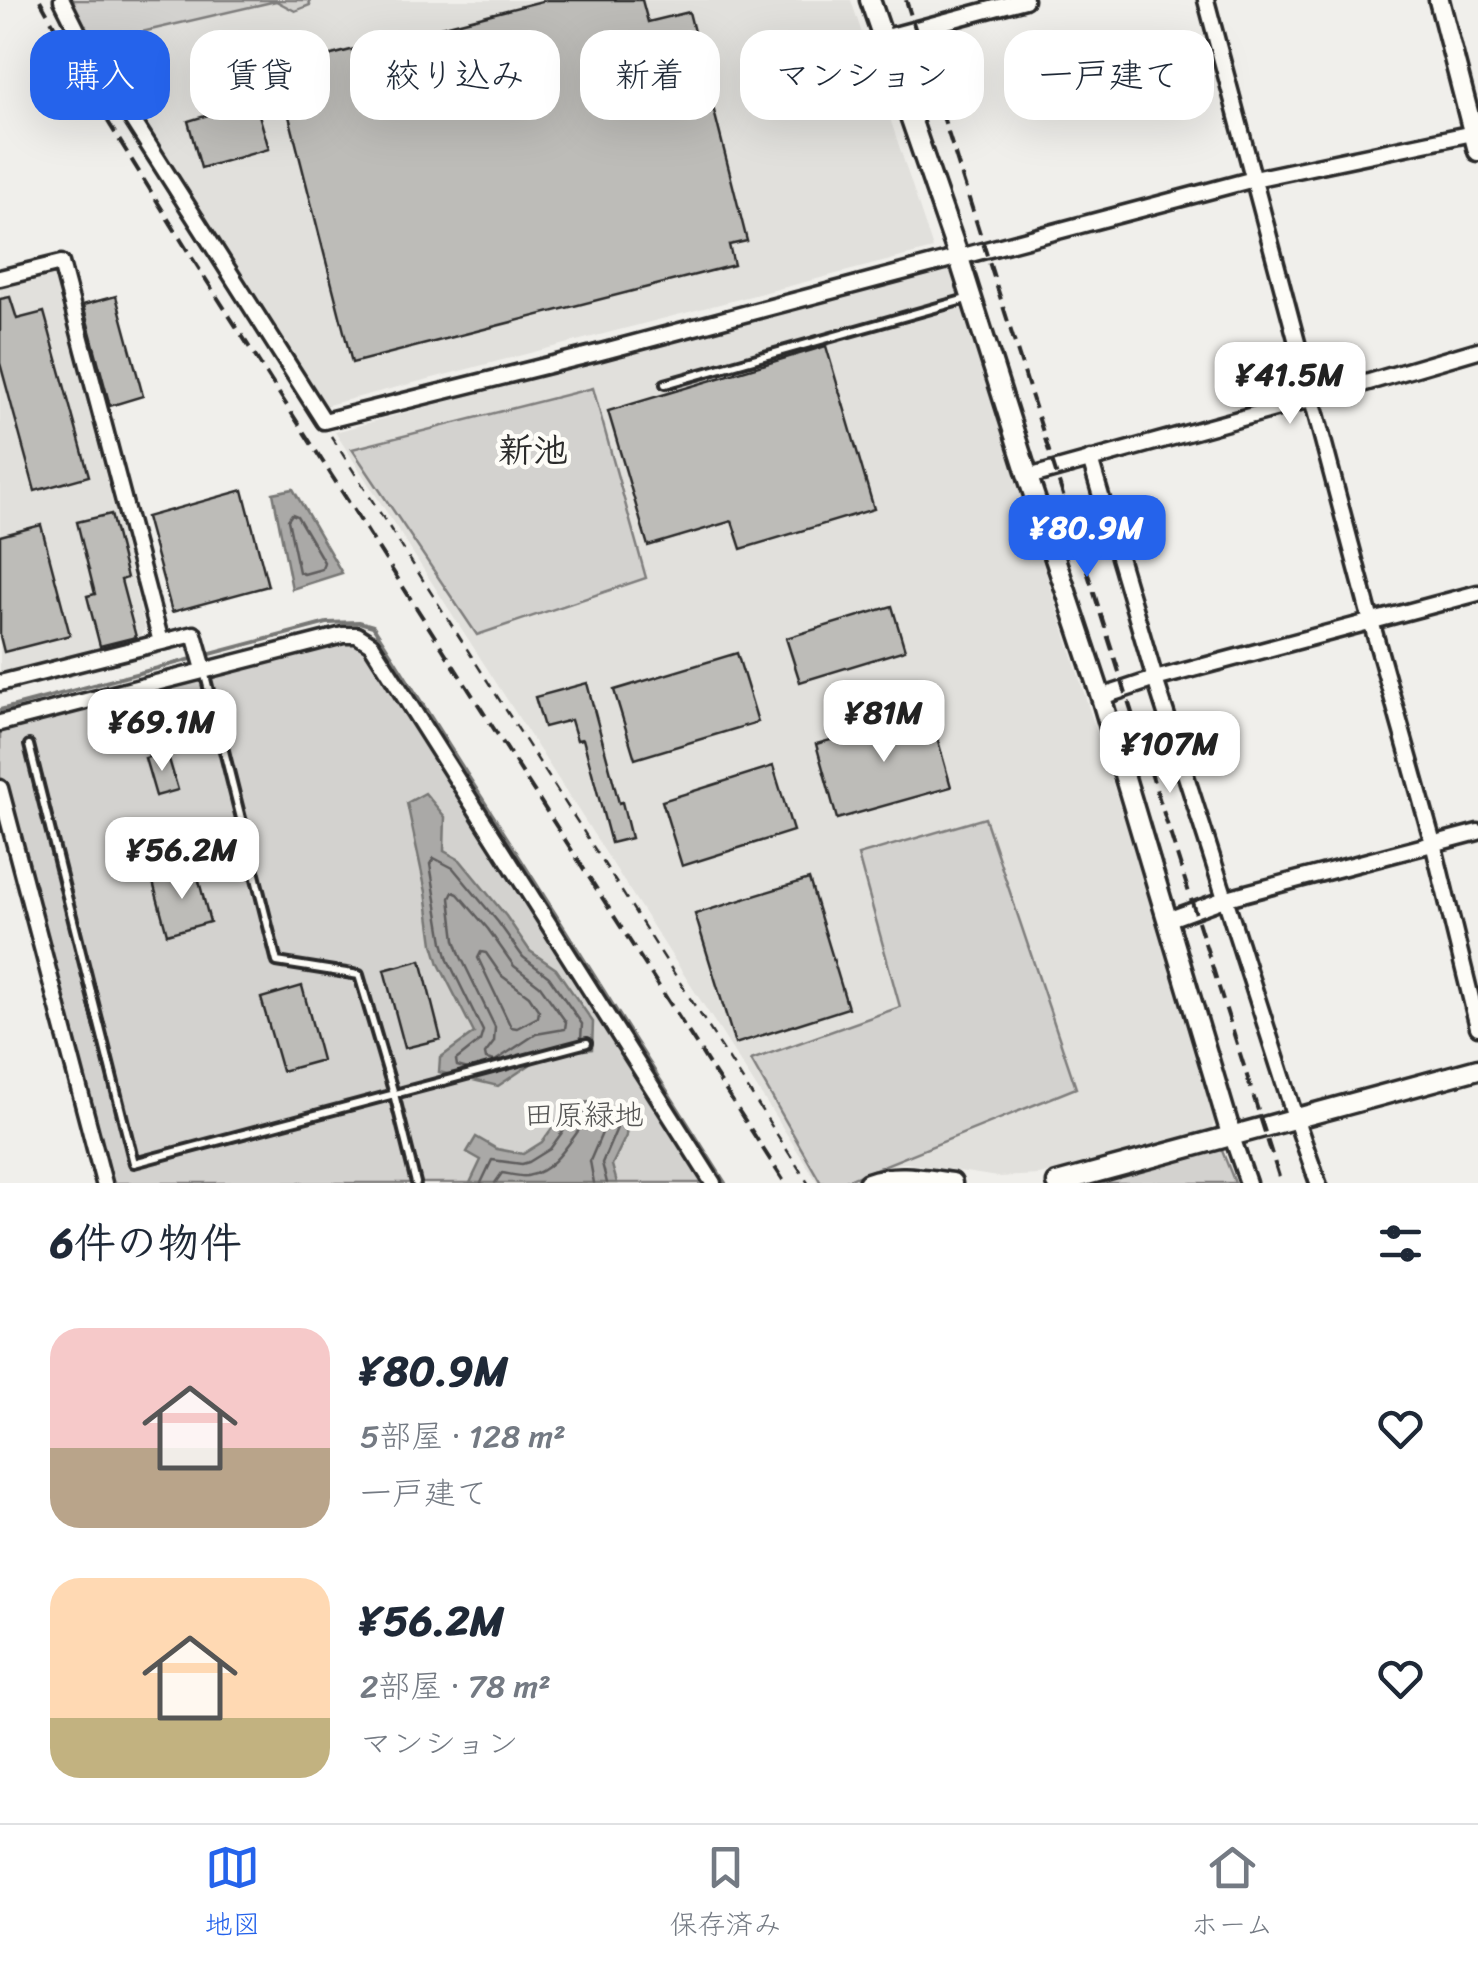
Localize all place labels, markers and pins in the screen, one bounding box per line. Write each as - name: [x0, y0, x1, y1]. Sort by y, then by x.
- pin: ¥41.5M: [1209, 342, 1371, 427]
- pin: ¥80.9M: [1006, 495, 1168, 580]
- pin: ¥81M: [825, 680, 943, 765]
- pin: ¥69.1M: [81, 689, 243, 774]
- pin: ¥107M: [1100, 711, 1240, 796]
- pin: ¥56.2M: [101, 817, 263, 902]

